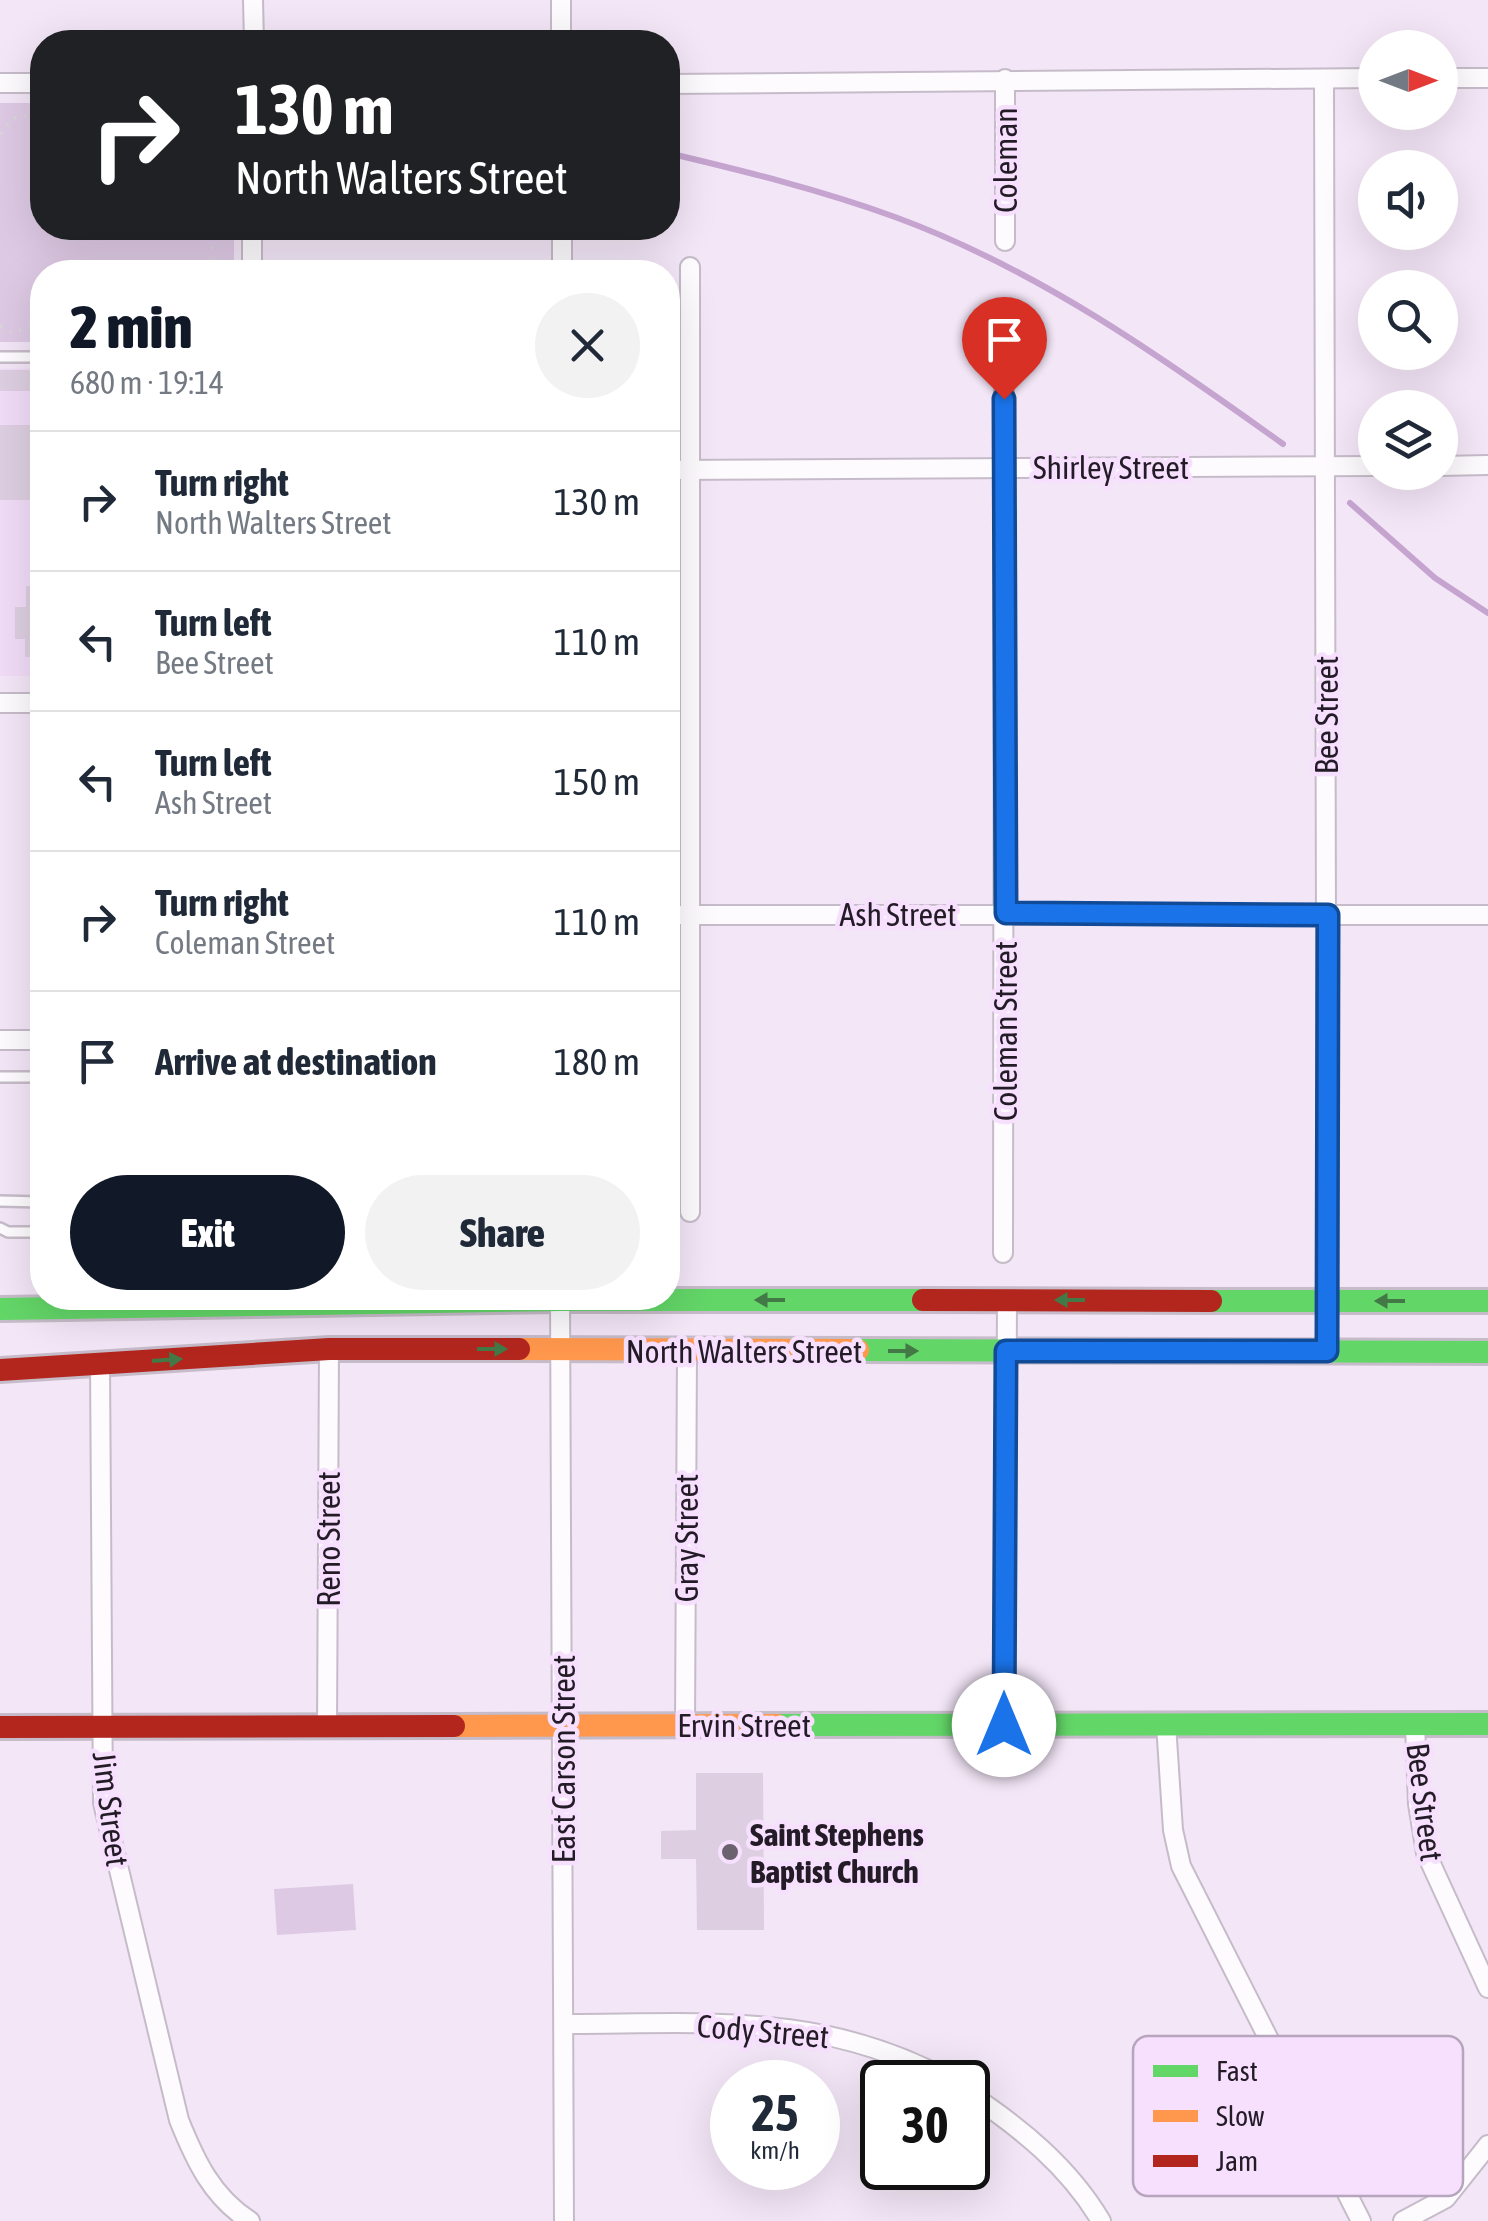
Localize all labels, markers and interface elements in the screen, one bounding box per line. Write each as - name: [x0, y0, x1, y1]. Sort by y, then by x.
- north arrow: [1358, 30, 1458, 130]
- map controls: [1358, 30, 1458, 490]
- text: 130 m: [235, 69, 394, 149]
- icon: right: [70, 70, 200, 200]
- street label: Coleman: [987, 107, 1024, 213]
- button: sound: [1358, 150, 1458, 250]
- text: North Walters Street: [235, 152, 568, 204]
- button: search: [1358, 270, 1458, 370]
- text: 2 min: [70, 292, 193, 361]
- button: close: [535, 293, 640, 398]
- pin: [962, 297, 1047, 400]
- icon: arrive: [977, 312, 1032, 367]
- text: 680 m · 19:14: [70, 364, 224, 401]
- button: layers: [1358, 390, 1458, 490]
- street label: Shirley Street: [1033, 449, 1189, 486]
- text: Turn right: [155, 461, 289, 504]
- icon: right: [70, 474, 125, 529]
- text: 130 m: [554, 480, 640, 523]
- text: North Walters Street: [155, 504, 392, 541]
- text: Turn left: [155, 601, 271, 644]
- icon: left: [70, 614, 125, 669]
- text: 110 m: [554, 620, 640, 663]
- text: Bee Street: [155, 644, 274, 681]
- street label: Bee Street: [1308, 656, 1345, 774]
- text: Turn left: [155, 741, 271, 784]
- icon: left: [70, 754, 125, 809]
- text: 150 m: [554, 760, 640, 803]
- text: Ash Street: [155, 784, 272, 821]
- text: Turn right: [155, 881, 289, 924]
- icon: right: [70, 894, 125, 949]
- street label: Ash Street: [839, 896, 957, 933]
- text: 110 m: [554, 900, 640, 943]
- text: Coleman Street: [155, 924, 335, 961]
- street label: Coleman Street: [987, 941, 1024, 1121]
- icon: arrive: [70, 1034, 125, 1089]
- text: Arrive at destination: [155, 1040, 437, 1083]
- text: 180 m: [554, 1040, 640, 1083]
- button: Exit: [70, 1175, 345, 1290]
- button: Share: [365, 1175, 640, 1290]
- one-way arrow: [753, 1292, 785, 1308]
- one-way arrow: [1053, 1292, 1085, 1308]
- one-way arrow: [1374, 1293, 1406, 1309]
- street label: North Walters Street: [626, 1333, 862, 1370]
- one-way arrow: [476, 1341, 508, 1357]
- one-way arrow: [887, 1343, 919, 1359]
- one-way arrow: [152, 1352, 184, 1368]
- street label: Reno Street: [310, 1471, 347, 1607]
- street label: Gray Street: [668, 1474, 705, 1602]
- street label: East Carson Street: [545, 1655, 582, 1863]
- position arrow: [952, 1673, 1056, 1777]
- street label: Ervin Street: [677, 1707, 811, 1744]
- street label: Bee Street: [1399, 1741, 1451, 1863]
- street label: Jim Street: [86, 1750, 136, 1868]
- place label: Saint Stephens Baptist Church: [750, 1816, 924, 1890]
- marker: Saint Stephens Baptist Church: [719, 1841, 741, 1863]
- street label: Cody Street: [695, 2007, 831, 2055]
- legend: [1133, 2036, 1463, 2196]
- text: Fast: [1216, 2055, 1258, 2087]
- speed limit sign: 30: [860, 2060, 990, 2190]
- text: 25: [751, 2084, 798, 2142]
- text: Slow: [1216, 2100, 1265, 2132]
- text: km/h: [750, 2136, 800, 2164]
- text: Jam: [1216, 2145, 1258, 2177]

